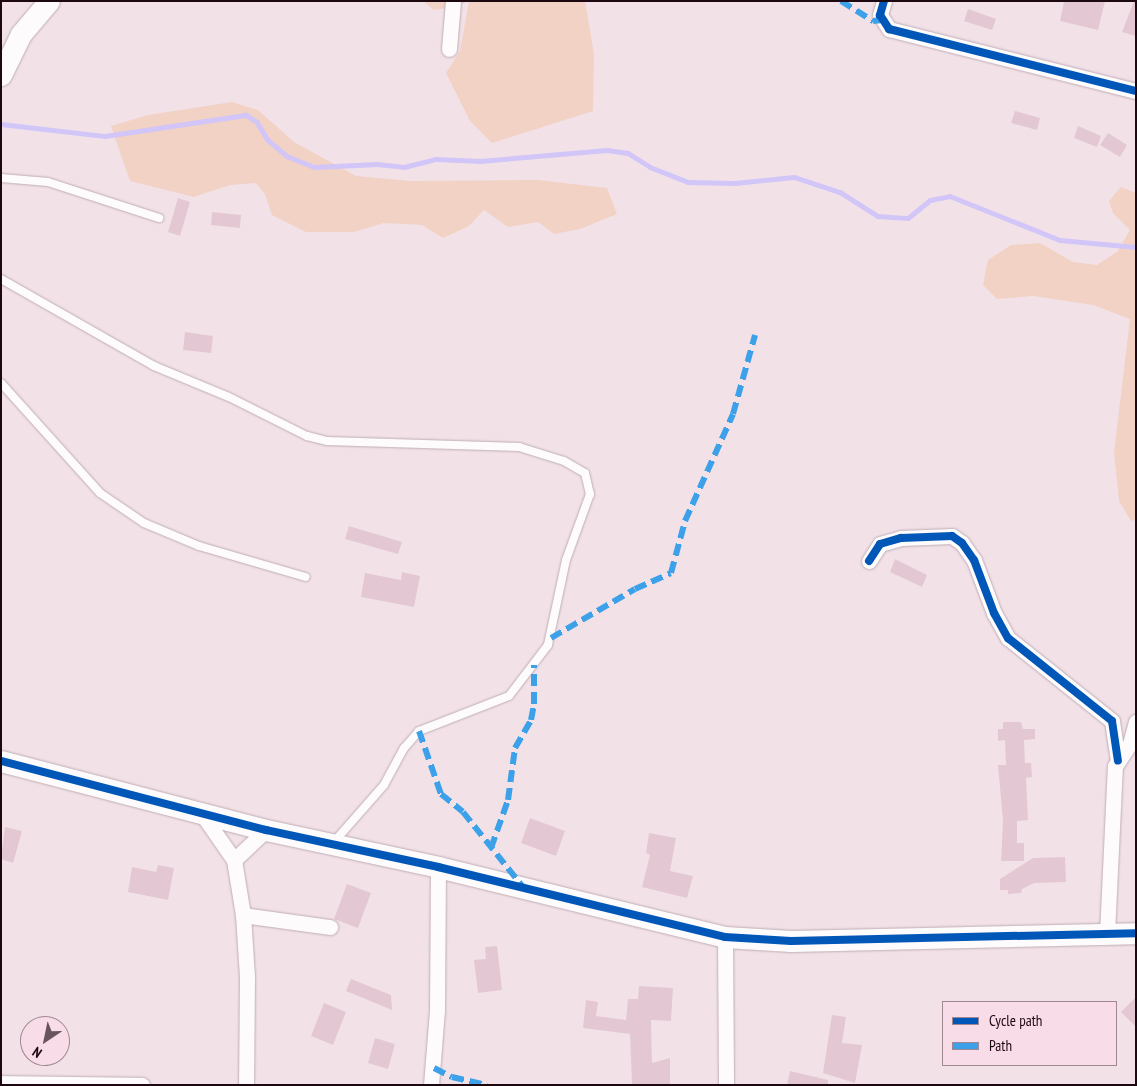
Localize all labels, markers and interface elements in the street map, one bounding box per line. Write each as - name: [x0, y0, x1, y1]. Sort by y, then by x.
- legend: [942, 1001, 1117, 1066]
- text: Cycle path: [989, 1011, 1042, 1030]
- north arrow: [20, 1016, 70, 1066]
- text: Path: [989, 1036, 1012, 1055]
- text: N: [29, 1043, 45, 1062]

